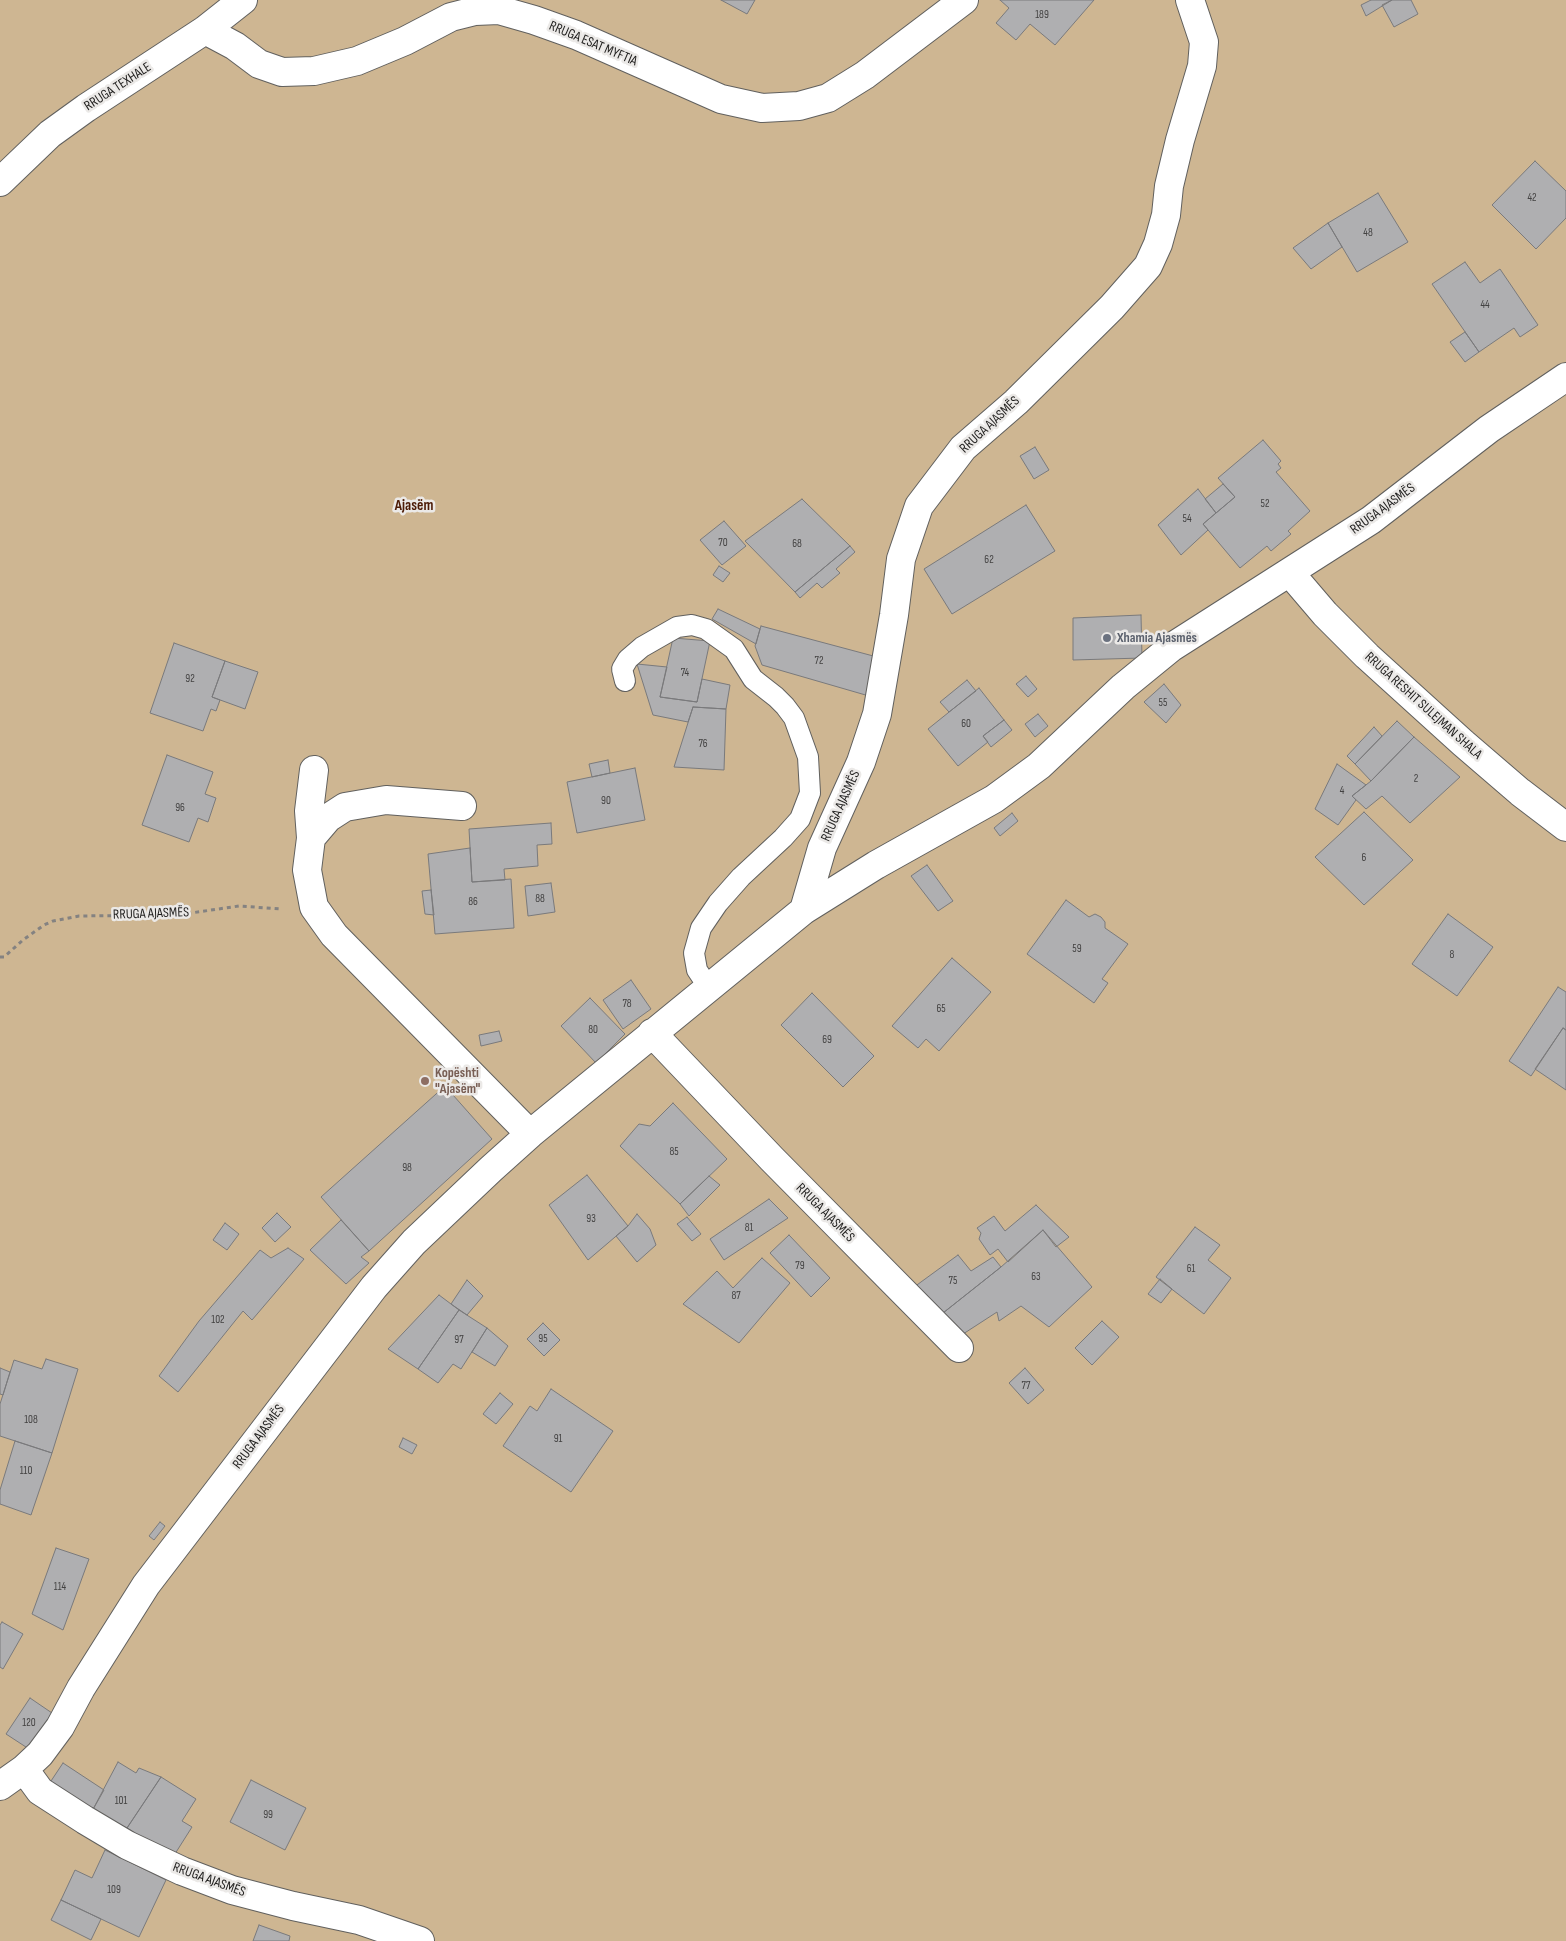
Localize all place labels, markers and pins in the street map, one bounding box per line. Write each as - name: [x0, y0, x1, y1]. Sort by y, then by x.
- place label: Xhamia Ajasmës: [1117, 630, 1197, 646]
- marker: Xhamia Ajasmës: [1101, 632, 1113, 644]
- place label: Kopështi "Ajasëm": [435, 1065, 480, 1098]
- marker: Kopështi "Ajasëm": [419, 1075, 431, 1087]

